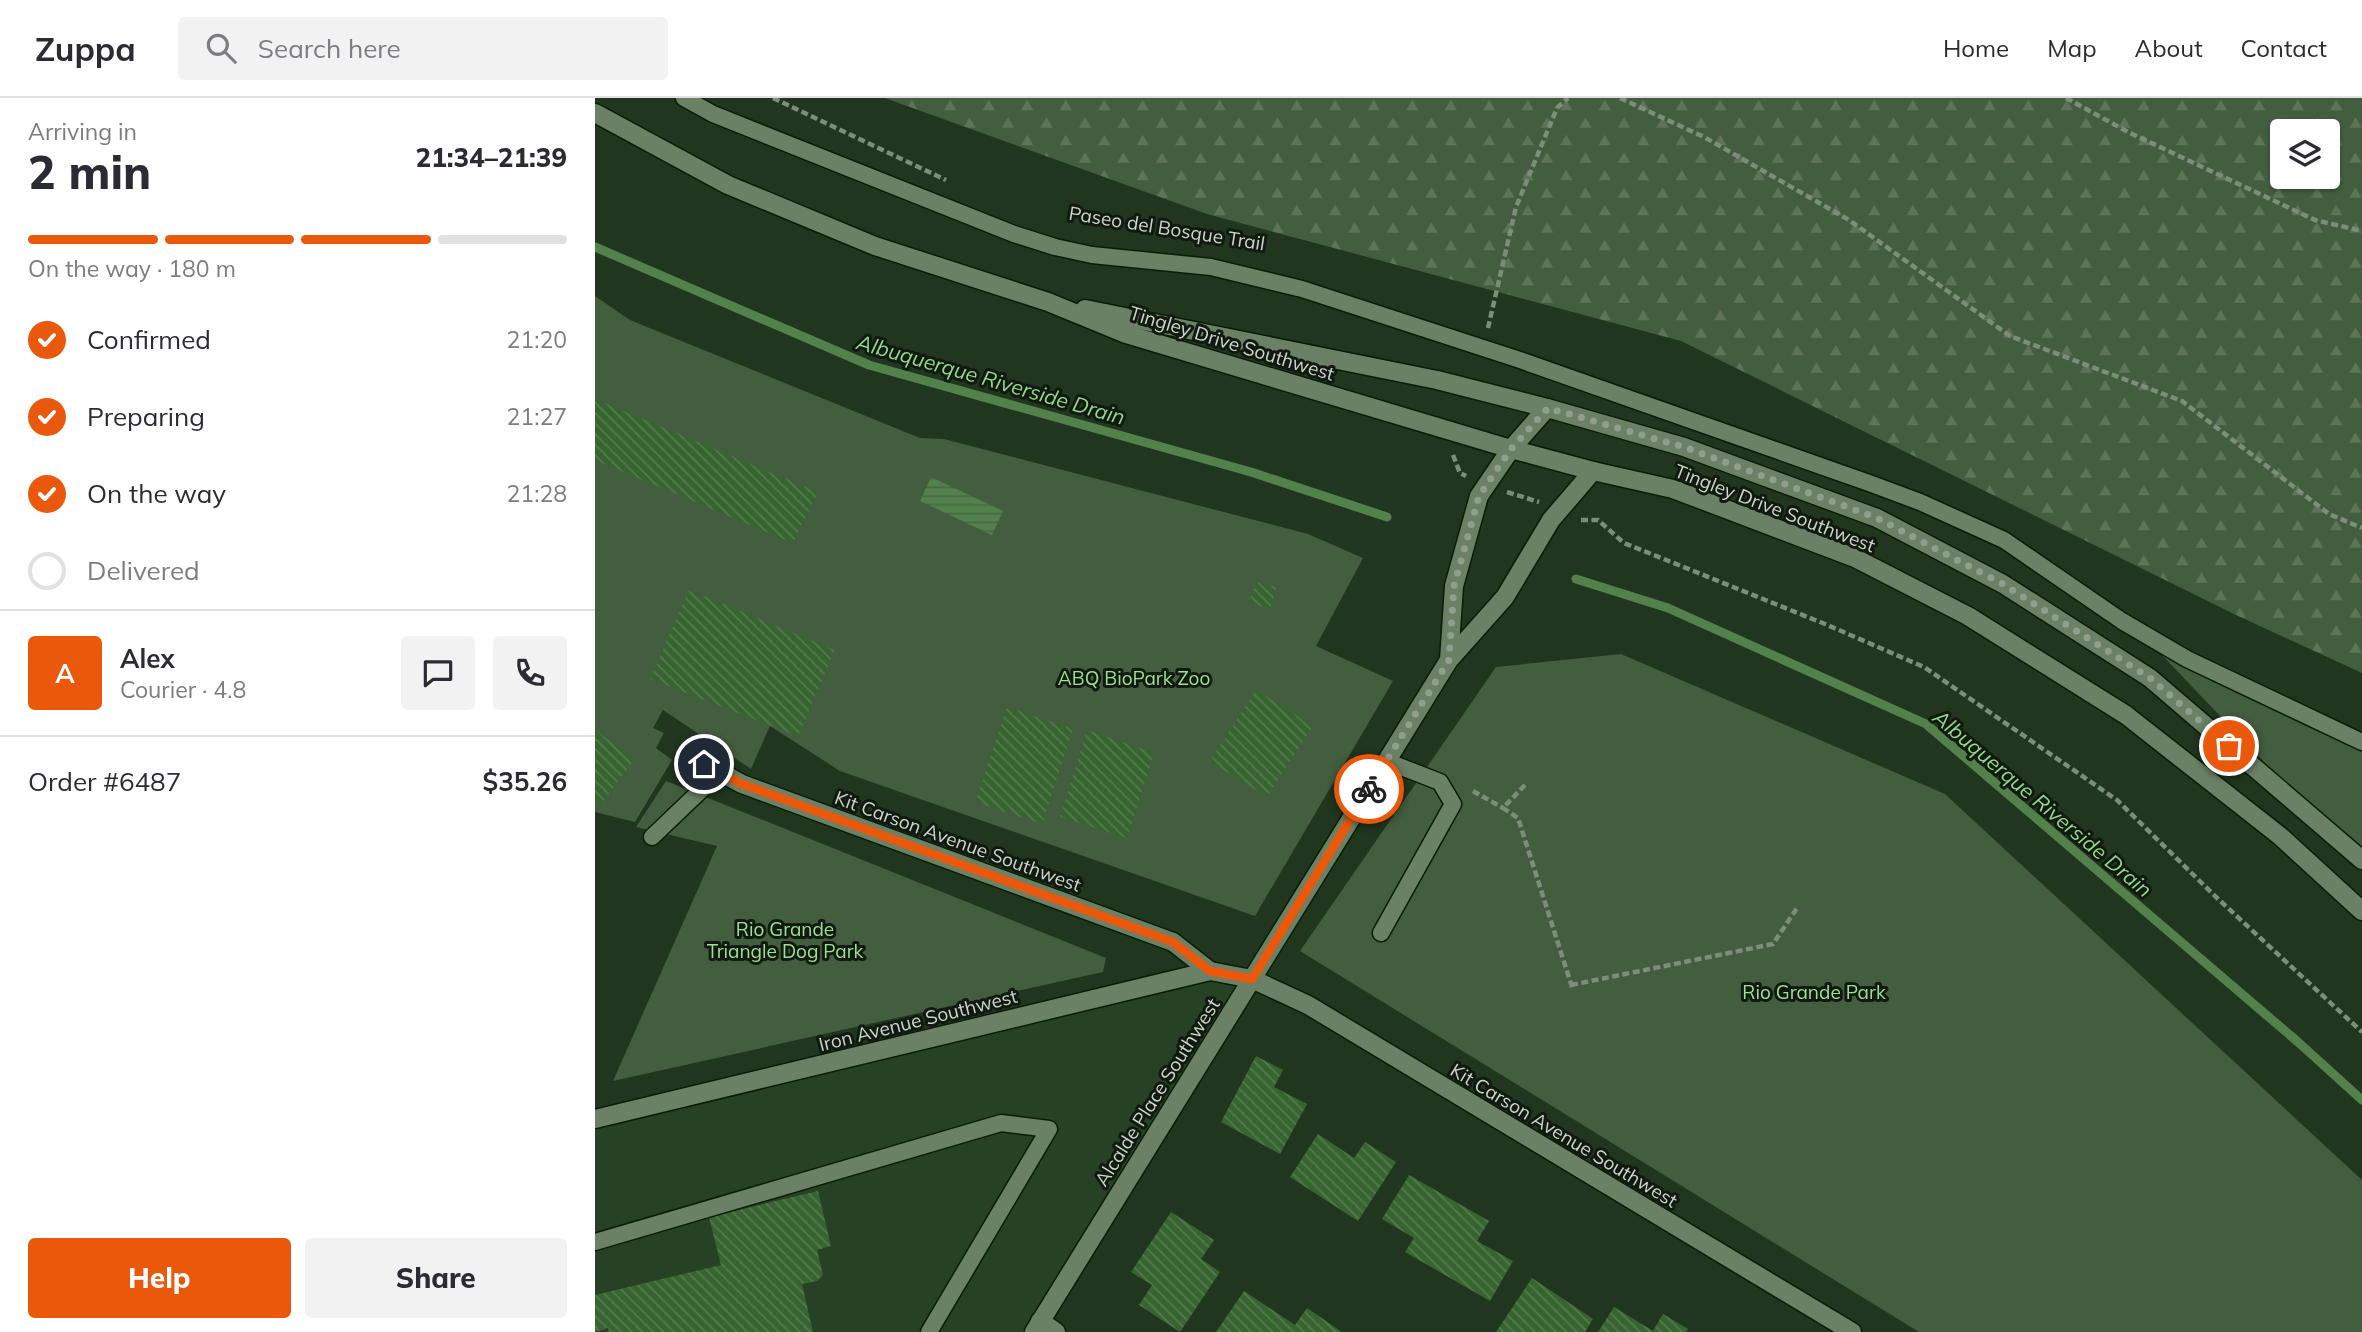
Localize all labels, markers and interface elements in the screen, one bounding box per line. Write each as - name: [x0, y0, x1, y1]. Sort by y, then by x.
- search box: [178, 17, 668, 80]
- text: Zuppa: [35, 28, 136, 69]
- icon: search: [202, 29, 240, 67]
- text: Search here: [258, 32, 401, 65]
- text: Home: [1943, 33, 2009, 63]
- text: Map: [2047, 33, 2097, 63]
- text: About: [2135, 33, 2203, 63]
- text: Contact: [2241, 33, 2327, 63]
- text: Arriving in: [28, 117, 137, 146]
- map controls: [2270, 119, 2340, 189]
- button: layers: [2270, 119, 2340, 189]
- text: 21:34–21:39: [416, 141, 567, 174]
- text: 2 min: [28, 143, 151, 201]
- street label: Paseo del Bosque Trail: [1067, 201, 1267, 255]
- text: On the way · 180 m: [28, 254, 236, 283]
- street label: Tingley Drive Southwest: [1127, 300, 1338, 386]
- icon: check: [28, 321, 66, 359]
- text: Confirmed: [87, 323, 211, 356]
- text: 21:20: [507, 325, 567, 354]
- water label: Albuquerque Riverside Drain: [853, 328, 1128, 430]
- icon: check: [28, 398, 66, 436]
- text: Preparing: [87, 400, 205, 433]
- text: 21:27: [507, 402, 567, 431]
- street label: Tingley Drive Southwest: [1671, 459, 1879, 558]
- icon: check: [28, 475, 66, 513]
- text: On the way: [87, 477, 226, 510]
- text: 21:28: [507, 479, 567, 508]
- text: Delivered: [87, 554, 200, 587]
- button: chat: [401, 636, 475, 710]
- button: phone: [493, 636, 567, 710]
- text: Alex: [120, 642, 175, 675]
- text: A: [55, 657, 75, 690]
- park label: ABQ BioPark Zoo: [1058, 666, 1210, 690]
- text: Courier · 4.8: [120, 675, 246, 704]
- water label: Albuquerque Riverside Drain: [1927, 703, 2158, 902]
- pin: [2199, 716, 2259, 776]
- icon: bag: [2210, 727, 2248, 765]
- pin: [674, 734, 734, 794]
- icon: home: [685, 745, 723, 783]
- courier: [1334, 754, 1404, 824]
- text: Order #6487: [28, 765, 181, 798]
- text: $35.26: [483, 765, 567, 798]
- icon: bike: [1350, 770, 1388, 808]
- street label: Kit Carson Avenue Southwest: [831, 785, 1085, 897]
- park label: Rio Grande Triangle Dog Park: [707, 917, 864, 963]
- park label: Rio Grande Park: [1742, 980, 1886, 1004]
- street label: Iron Avenue Southwest: [816, 984, 1020, 1056]
- street label: Alcalde Place Southwest: [1089, 993, 1225, 1190]
- street label: Kit Carson Avenue Southwest: [1446, 1058, 1682, 1213]
- button: Help: [28, 1238, 291, 1318]
- button: Share: [305, 1238, 567, 1318]

